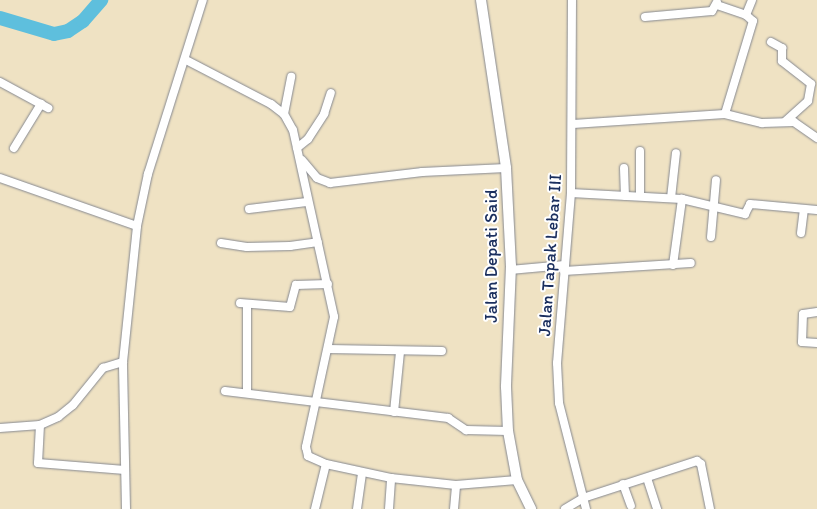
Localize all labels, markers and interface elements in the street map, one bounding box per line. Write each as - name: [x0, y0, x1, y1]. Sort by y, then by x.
- street label: Jalan Tapak Lebar III: [534, 175, 566, 335]
- street label: Jalan Depati Said: [480, 189, 502, 323]

